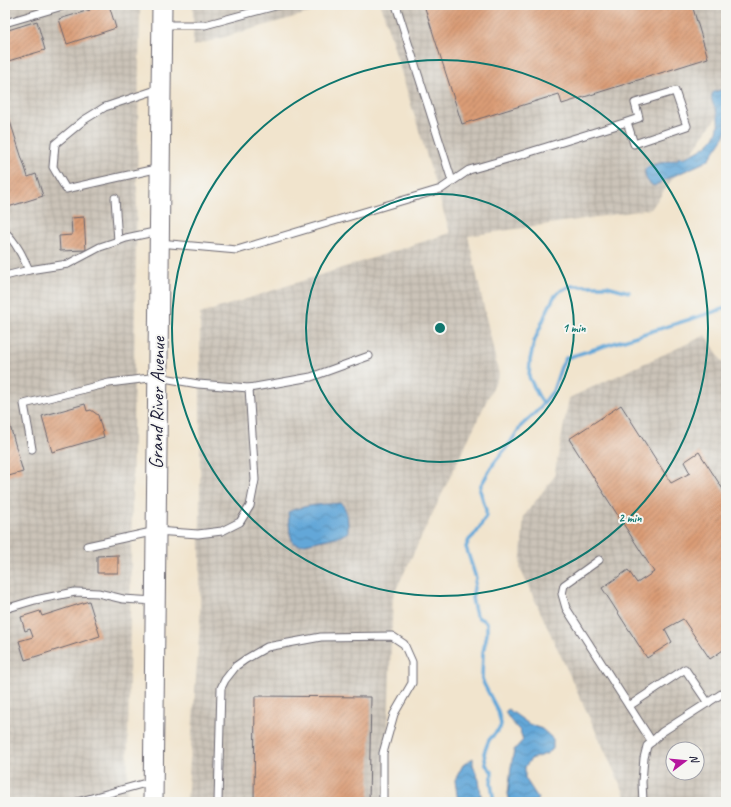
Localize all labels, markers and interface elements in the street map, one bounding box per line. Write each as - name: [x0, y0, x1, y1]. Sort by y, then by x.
- text: 1 min: [563, 320, 586, 336]
- centre of rings: [433, 321, 447, 335]
- street label: Grand River Avenue: [143, 335, 171, 469]
- text: 2 min: [619, 510, 642, 526]
- north arrow: [665, 741, 705, 781]
- text: N: [687, 753, 703, 766]

